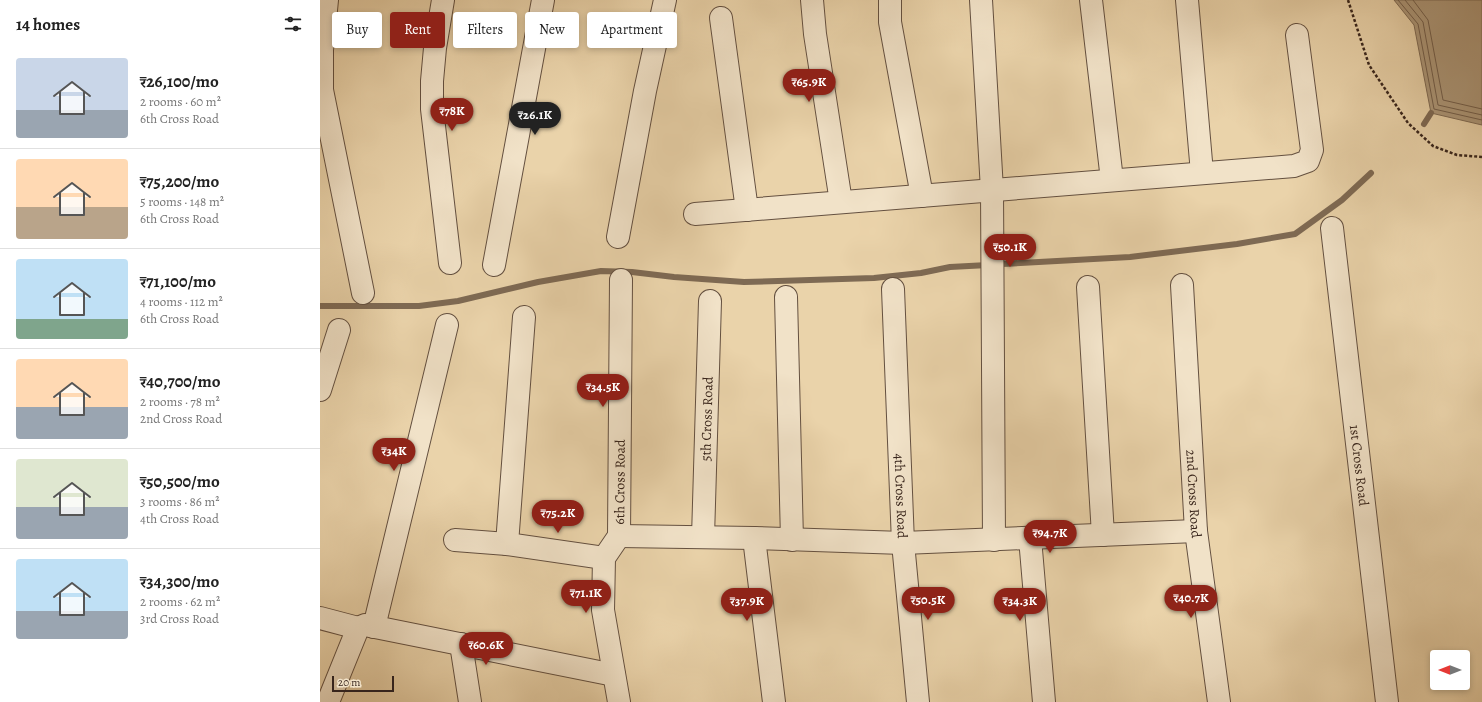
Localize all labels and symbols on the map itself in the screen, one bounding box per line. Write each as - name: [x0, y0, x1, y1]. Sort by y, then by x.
- pin: ₹65.9K: [776, 69, 842, 103]
- pin: ₹78K: [428, 98, 476, 132]
- pin: ₹26.1K: [502, 102, 568, 136]
- pin: ₹50.1K: [977, 234, 1043, 268]
- pin: ₹34.5K: [570, 374, 636, 408]
- street label: 5th Cross Road: [696, 376, 718, 462]
- street label: 1st Cross Road: [1345, 424, 1373, 508]
- pin: ₹34K: [370, 438, 418, 472]
- street label: 6th Cross Road: [610, 439, 630, 525]
- street label: 2nd Cross Road: [1181, 449, 1206, 540]
- street label: 4th Cross Road: [889, 453, 912, 539]
- pin: ₹75.2K: [525, 500, 591, 534]
- pin: ₹94.7K: [1017, 520, 1083, 554]
- pin: ₹71.1K: [553, 580, 619, 614]
- pin: ₹40.7K: [1158, 585, 1224, 619]
- pin: ₹50.5K: [895, 587, 961, 621]
- pin: ₹37.9K: [714, 588, 780, 622]
- pin: ₹34.3K: [987, 588, 1053, 622]
- pin: ₹60.6K: [453, 632, 519, 666]
- north arrow: [1430, 650, 1470, 690]
- scale bar: [332, 674, 394, 693]

